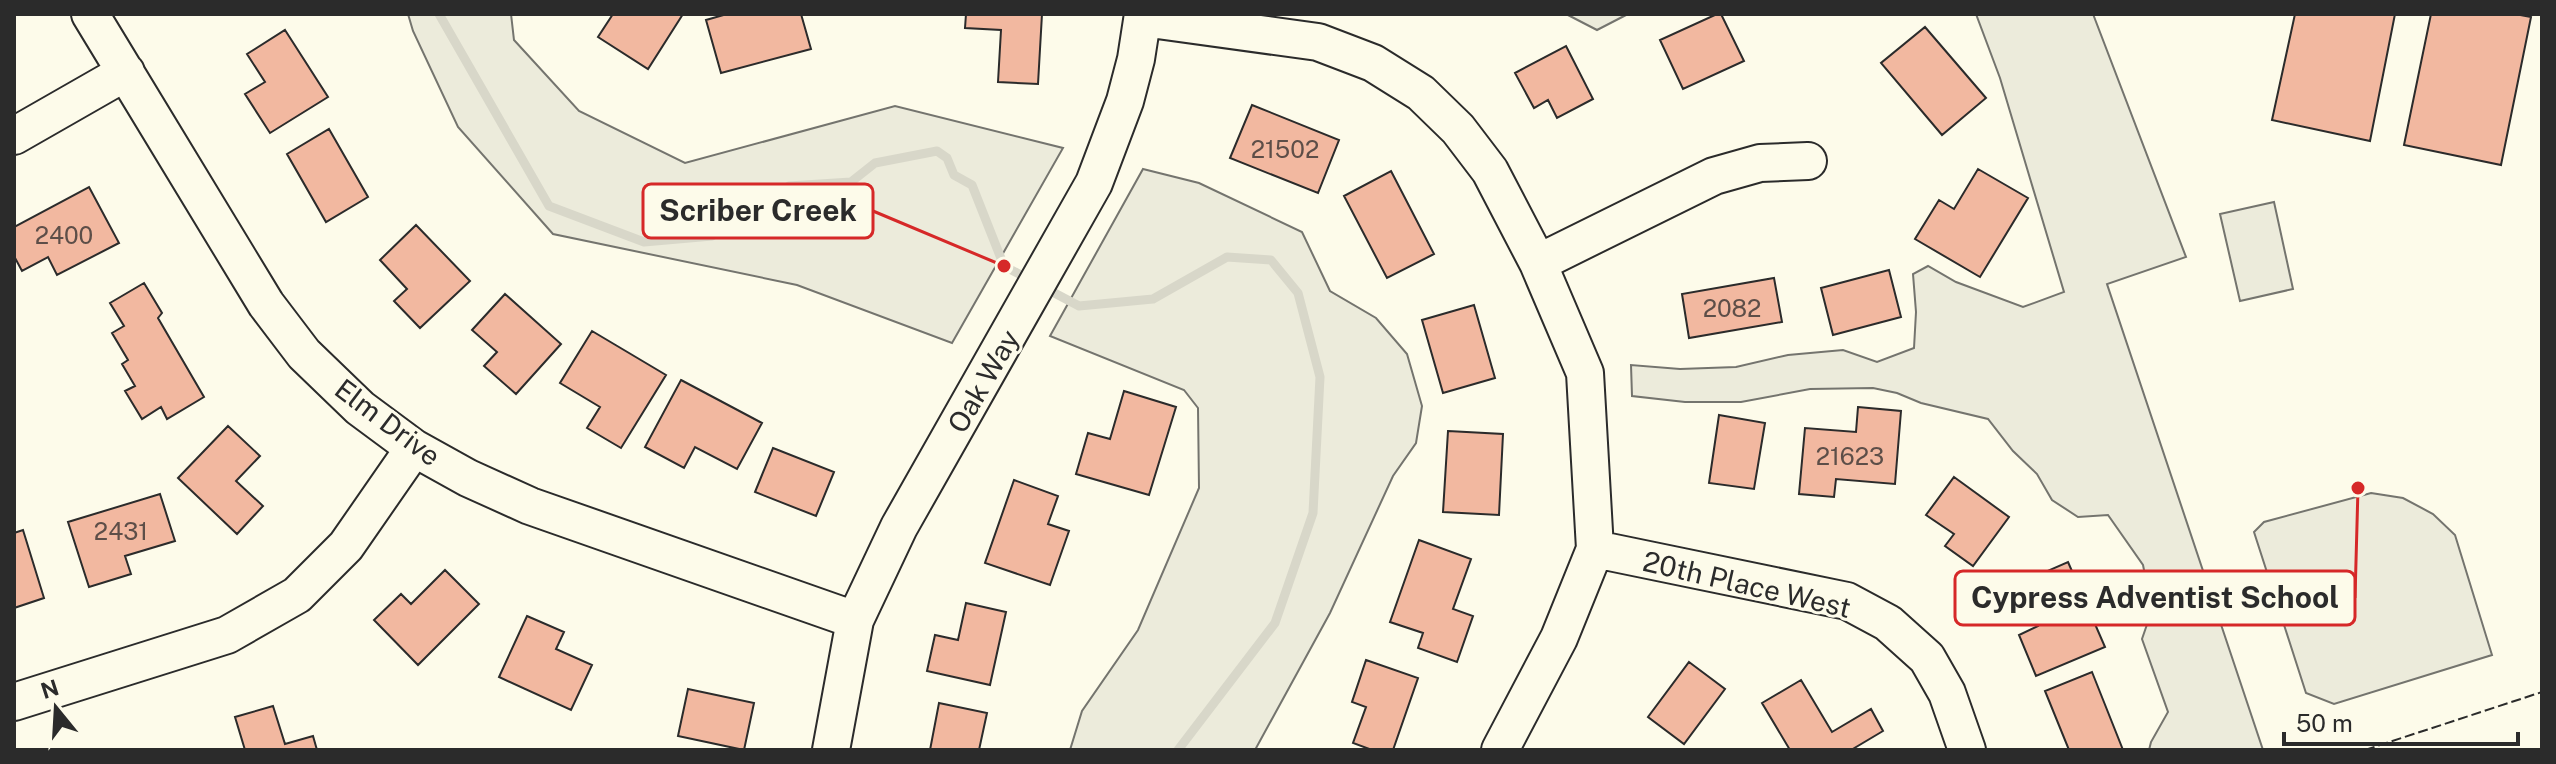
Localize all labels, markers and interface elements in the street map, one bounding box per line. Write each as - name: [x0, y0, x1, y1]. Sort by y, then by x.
- house number: 21502: [1251, 135, 1319, 163]
- callout: Scriber Creek: [643, 184, 873, 238]
- text: Scriber Creek: [659, 192, 857, 228]
- house number: 2400: [35, 221, 93, 249]
- house number: 2082: [1703, 294, 1761, 322]
- street label: Oak Way: [940, 324, 1026, 438]
- street label: Elm Drive: [329, 372, 447, 472]
- house number: 21623: [1816, 442, 1884, 470]
- house number: 2431: [94, 517, 148, 545]
- street label: 20th Place West: [1640, 544, 1854, 624]
- callout: Cypress Adventist School: [1955, 571, 2355, 625]
- text: Cypress Adventist School: [1971, 579, 2339, 615]
- north arrow: [16, 668, 96, 748]
- text: N: [38, 674, 62, 704]
- scale bar: [2284, 696, 2518, 746]
- text: 50 m: [2296, 709, 2353, 737]

